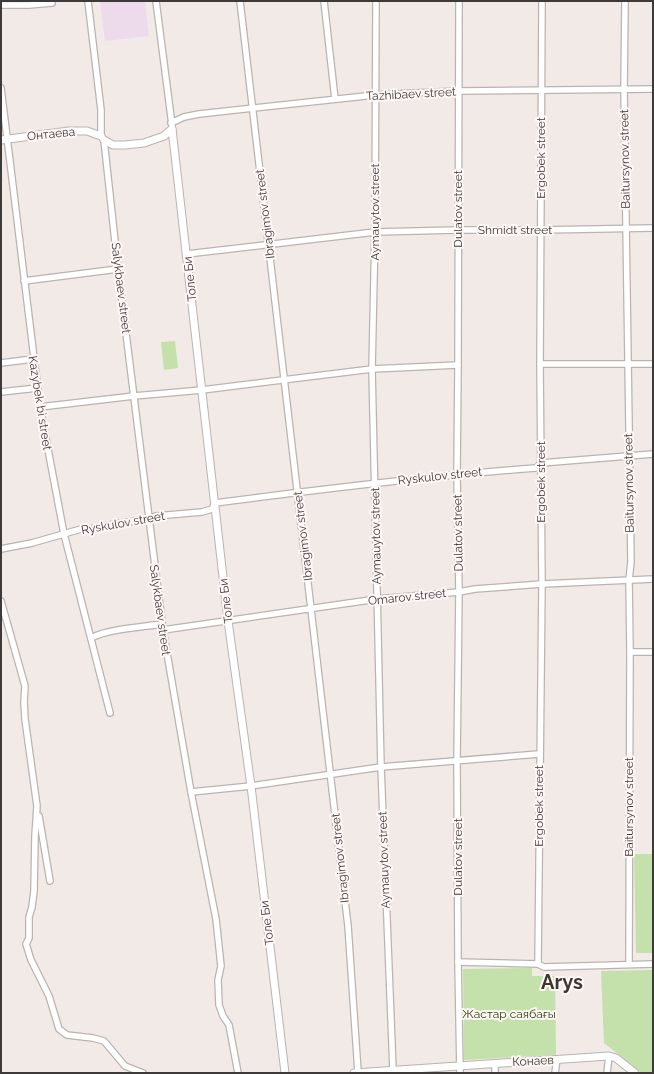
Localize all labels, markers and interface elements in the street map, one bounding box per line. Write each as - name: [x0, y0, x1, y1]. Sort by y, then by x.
- street label: Tazhibaev street: [366, 85, 456, 103]
- street label: Baitursynov street: [617, 109, 633, 209]
- street label: Ergobek street: [534, 117, 548, 199]
- street label: Онтаева: [26, 125, 76, 143]
- street label: Aymauytov street: [368, 163, 382, 261]
- street label: Ibragimov street: [253, 168, 277, 260]
- street label: Dulatov street: [451, 170, 465, 248]
- street label: Shmidt street: [478, 223, 552, 237]
- street label: Salykbaev street: [108, 242, 134, 334]
- street label: Толе Би: [181, 256, 199, 302]
- street label: Kazybek bi street: [26, 355, 54, 451]
- street label: Baitursynov street: [621, 433, 637, 533]
- street label: Ergobek street: [534, 441, 548, 523]
- street label: Ryskulov street: [397, 465, 483, 487]
- street label: Aymauytov street: [368, 487, 384, 585]
- street label: Ibragimov street: [291, 490, 315, 582]
- street label: Dulatov street: [450, 494, 466, 572]
- street label: Ryskulov street: [80, 509, 166, 537]
- street label: Salykbaev street: [147, 564, 173, 656]
- street label: Толе Би: [216, 578, 236, 624]
- street label: Omarov street: [367, 586, 447, 608]
- street label: Baitursynov street: [622, 757, 636, 857]
- street label: Ergobek street: [532, 765, 546, 847]
- street label: Aymauytov street: [375, 811, 393, 909]
- street label: Ibragimov street: [328, 812, 352, 904]
- street label: Dulatov street: [451, 818, 465, 896]
- street label: Толе Би: [257, 900, 277, 946]
- district label: Arys: [541, 970, 583, 994]
- park label: Жастар саябағы: [462, 1007, 556, 1021]
- street label: Конаев: [512, 1053, 554, 1069]

